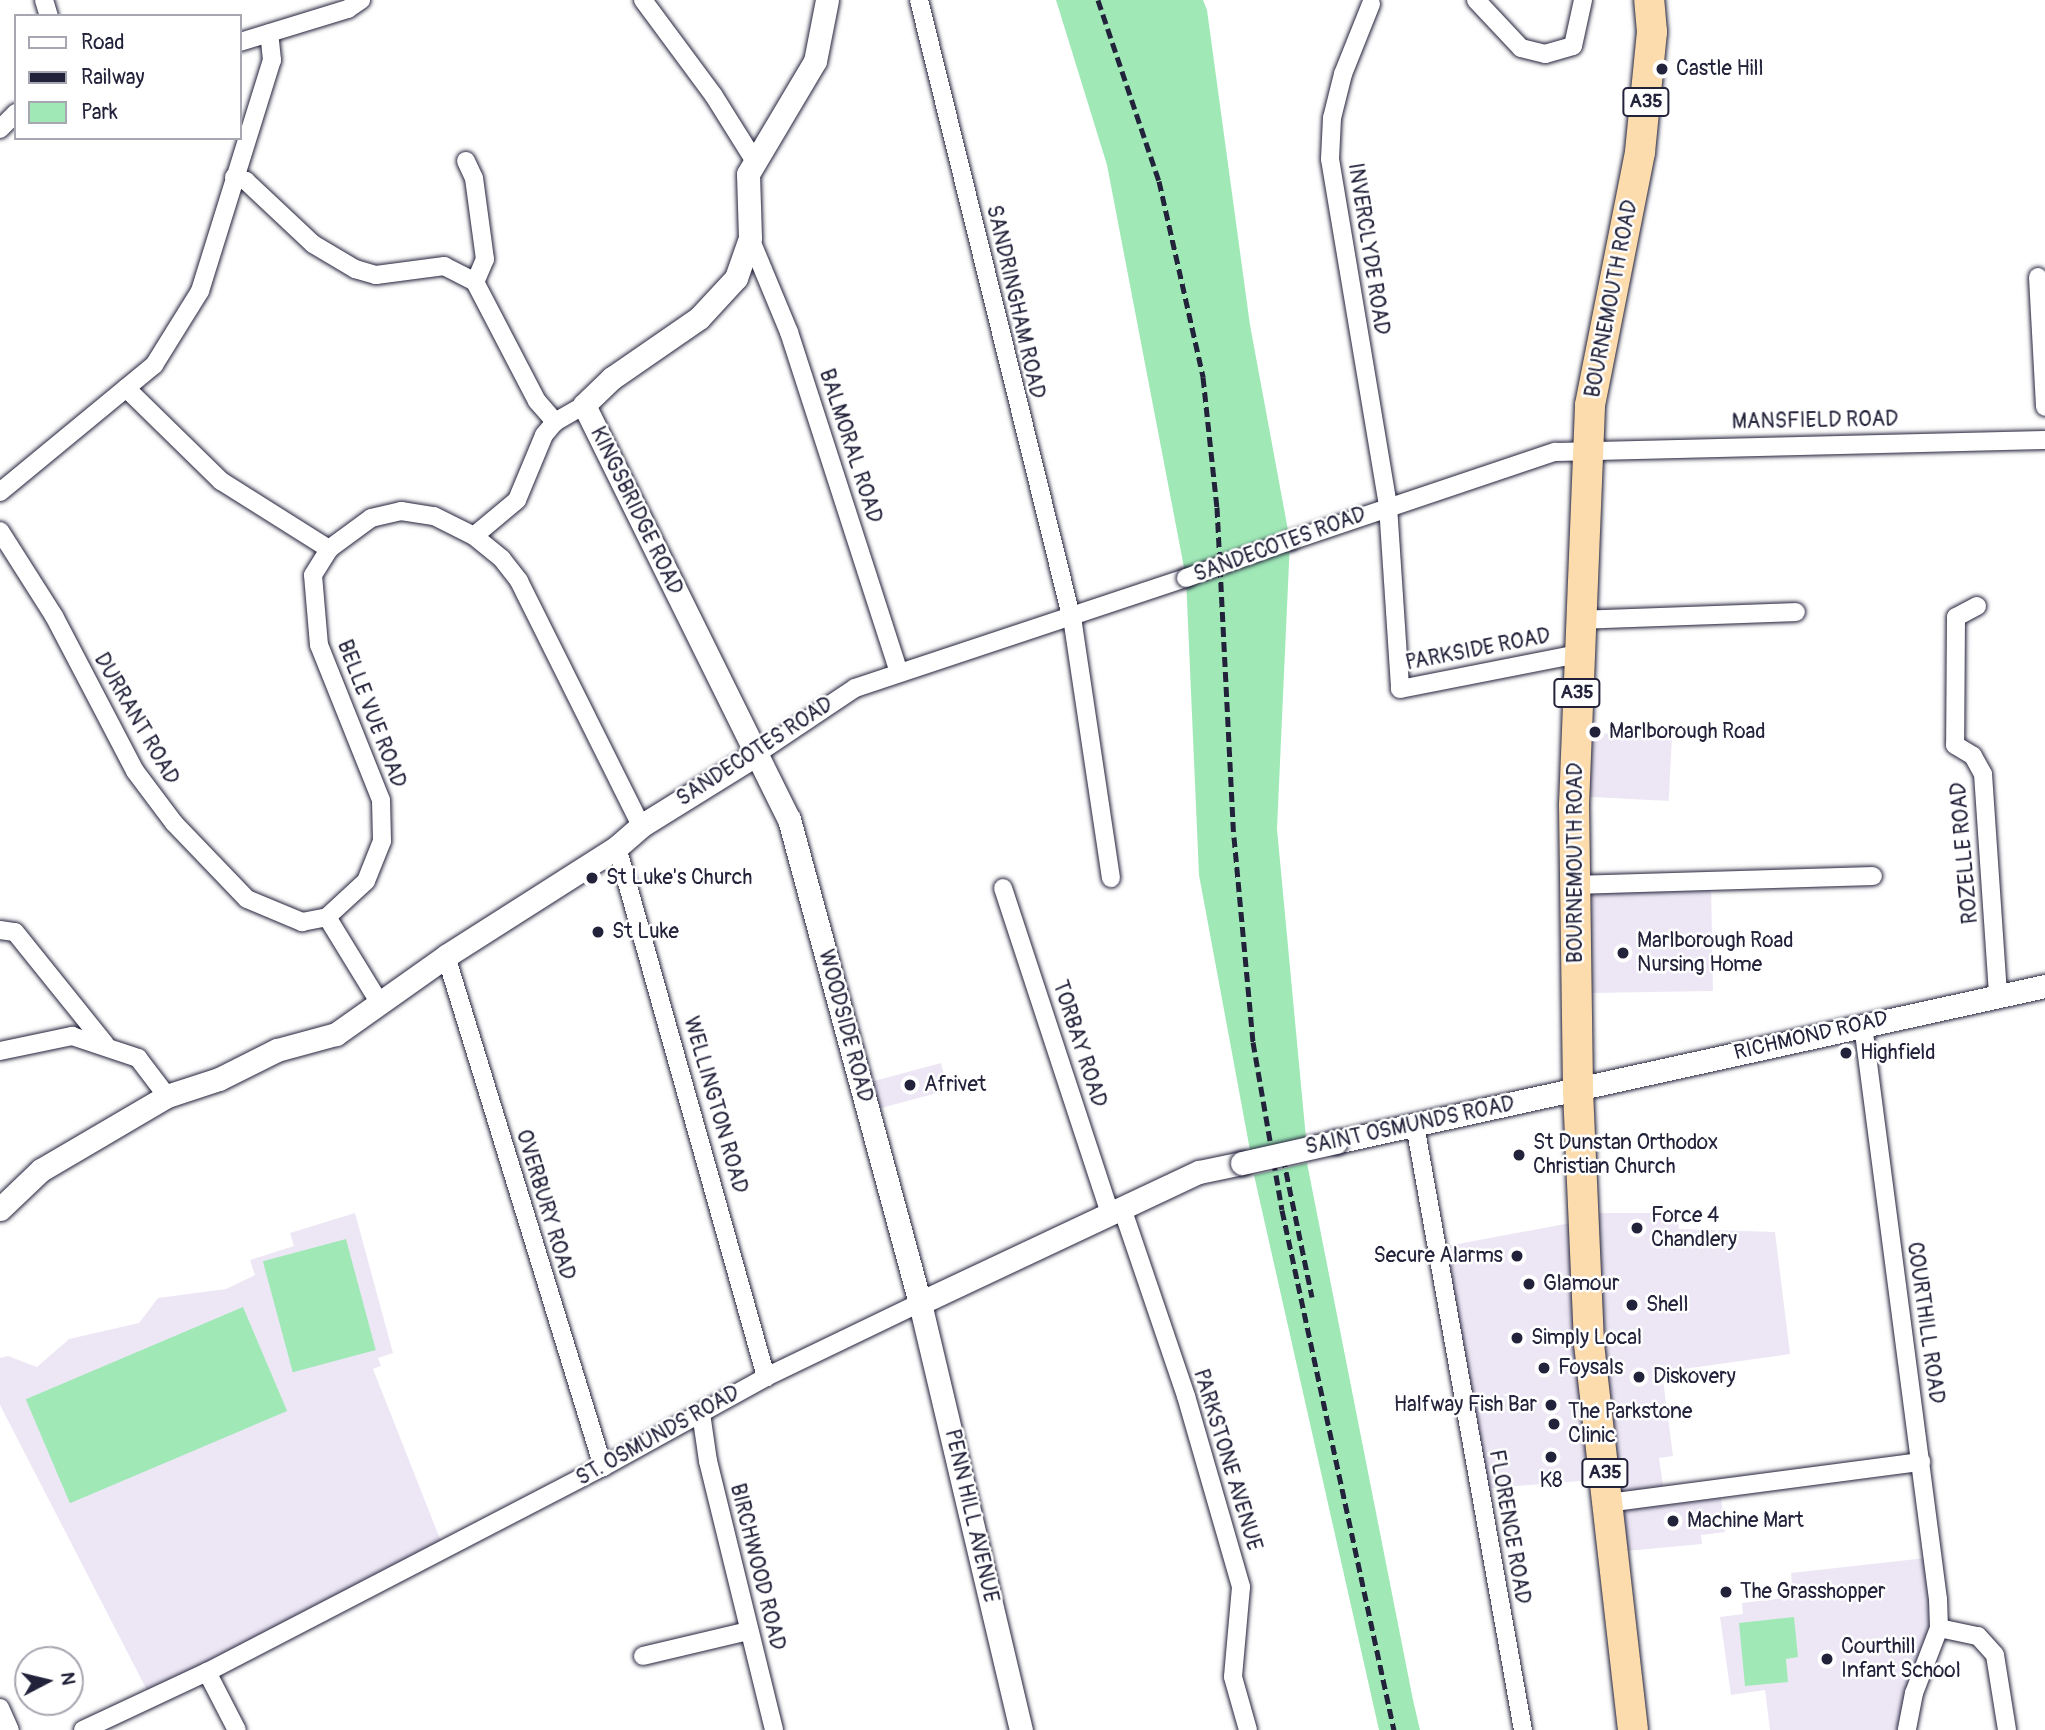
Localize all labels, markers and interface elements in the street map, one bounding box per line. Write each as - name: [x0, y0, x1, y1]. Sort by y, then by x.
- legend: [14, 14, 242, 140]
- text: Road: [81, 29, 125, 56]
- place label: Castle Hill: [1676, 56, 1764, 82]
- marker: Castle Hill: [1654, 61, 1670, 77]
- text: Railway: [81, 64, 145, 91]
- road number: A35: [1622, 86, 1670, 118]
- text: Park: [81, 99, 118, 126]
- street label: INVERCLYDE ROAD: [1342, 161, 1394, 337]
- street label: BOURNEMOUTH ROAD: [1580, 198, 1644, 400]
- street label: SANDRINGHAM ROAD: [980, 203, 1050, 401]
- street label: BALMORAL ROAD: [813, 366, 887, 526]
- street label: MANSFIELD ROAD: [1732, 407, 1898, 435]
- street label: KINGSBRIDGE ROAD: [584, 423, 688, 599]
- street label: SANDECOTES ROAD: [1191, 502, 1369, 588]
- street label: PARKSIDE ROAD: [1404, 624, 1552, 676]
- street label: BELLE VUE ROAD: [331, 637, 411, 791]
- street label: DURRANT ROAD: [88, 649, 184, 789]
- road number: A35: [1552, 678, 1602, 708]
- street label: SANDECOTES ROAD: [672, 692, 838, 812]
- place label: Marlborough Road: [1609, 719, 1766, 745]
- marker: Marlborough Road: [1587, 724, 1603, 740]
- street label: BOURNEMOUTH ROAD: [1563, 763, 1589, 963]
- street label: ROZELLE ROAD: [1946, 781, 1984, 925]
- place label: St Luke's Church: [606, 865, 752, 891]
- marker: St Luke's Church: [584, 870, 600, 886]
- place label: St Luke: [612, 919, 679, 945]
- marker: St Luke: [590, 924, 606, 940]
- place label: Marlborough Road Nursing Home: [1637, 928, 1794, 978]
- marker: Marlborough Road Nursing Home: [1615, 945, 1631, 961]
- street label: WOODSIDE ROAD: [813, 947, 877, 1105]
- street label: TORBAY ROAD: [1047, 977, 1111, 1111]
- street label: RICHMOND ROAD: [1732, 1006, 1890, 1066]
- street label: WELLINGTON ROAD: [678, 1014, 752, 1196]
- place label: Highfield: [1860, 1040, 1936, 1066]
- marker: Highfield: [1838, 1045, 1854, 1061]
- place label: Afrivet: [924, 1072, 986, 1098]
- marker: Afrivet: [902, 1077, 918, 1093]
- street label: SAINT OSMUNDS ROAD: [1303, 1092, 1517, 1160]
- street label: OVERBURY ROAD: [510, 1127, 580, 1283]
- place label: St Dunstan Orthodox Christian Church: [1533, 1130, 1718, 1180]
- marker: St Dunstan Orthodox Christian Church: [1511, 1147, 1527, 1163]
- place label: Force 4 Chandlery: [1651, 1203, 1737, 1253]
- marker: Force 4 Chandlery: [1629, 1220, 1645, 1236]
- street label: COURTHILL ROAD: [1901, 1241, 1949, 1405]
- place label: Secure Alarms: [1374, 1243, 1503, 1269]
- marker: Secure Alarms: [1509, 1248, 1525, 1264]
- place label: Glamour: [1543, 1271, 1619, 1297]
- marker: Glamour: [1521, 1276, 1537, 1292]
- place label: Shell: [1646, 1292, 1688, 1318]
- marker: Shell: [1624, 1297, 1640, 1313]
- place label: Simply Local: [1531, 1325, 1642, 1351]
- marker: Simply Local: [1509, 1330, 1525, 1346]
- place label: Foysals: [1558, 1355, 1623, 1381]
- marker: Foysals: [1536, 1360, 1552, 1376]
- place label: Diskovery: [1653, 1364, 1736, 1390]
- street label: PARKSTONE AVENUE: [1187, 1366, 1267, 1554]
- marker: Diskovery: [1631, 1369, 1647, 1385]
- street label: ST. OSMUNDS ROAD: [572, 1381, 744, 1491]
- place label: Halfway Fish Bar: [1394, 1392, 1537, 1418]
- marker: Halfway Fish Bar: [1543, 1397, 1559, 1413]
- place label: The Parkstone Clinic: [1568, 1399, 1692, 1449]
- marker: The Parkstone Clinic: [1546, 1416, 1562, 1432]
- street label: PENN HILL AVENUE: [939, 1427, 1003, 1605]
- street label: FLORENCE ROAD: [1483, 1448, 1535, 1606]
- marker: K8: [1543, 1449, 1559, 1465]
- road number: A35: [1580, 1457, 1630, 1488]
- place label: K8: [1539, 1468, 1563, 1494]
- street label: BIRCHWOOD ROAD: [724, 1481, 790, 1653]
- place label: Machine Mart: [1687, 1508, 1804, 1534]
- marker: Machine Mart: [1665, 1513, 1681, 1529]
- place label: The Grasshopper: [1740, 1579, 1885, 1605]
- marker: The Grasshopper: [1718, 1584, 1734, 1600]
- place label: Courthill Infant School: [1841, 1634, 1961, 1684]
- north arrow: [14, 1646, 84, 1716]
- marker: Courthill Infant School: [1819, 1651, 1835, 1667]
- text: N: [55, 1671, 81, 1687]

